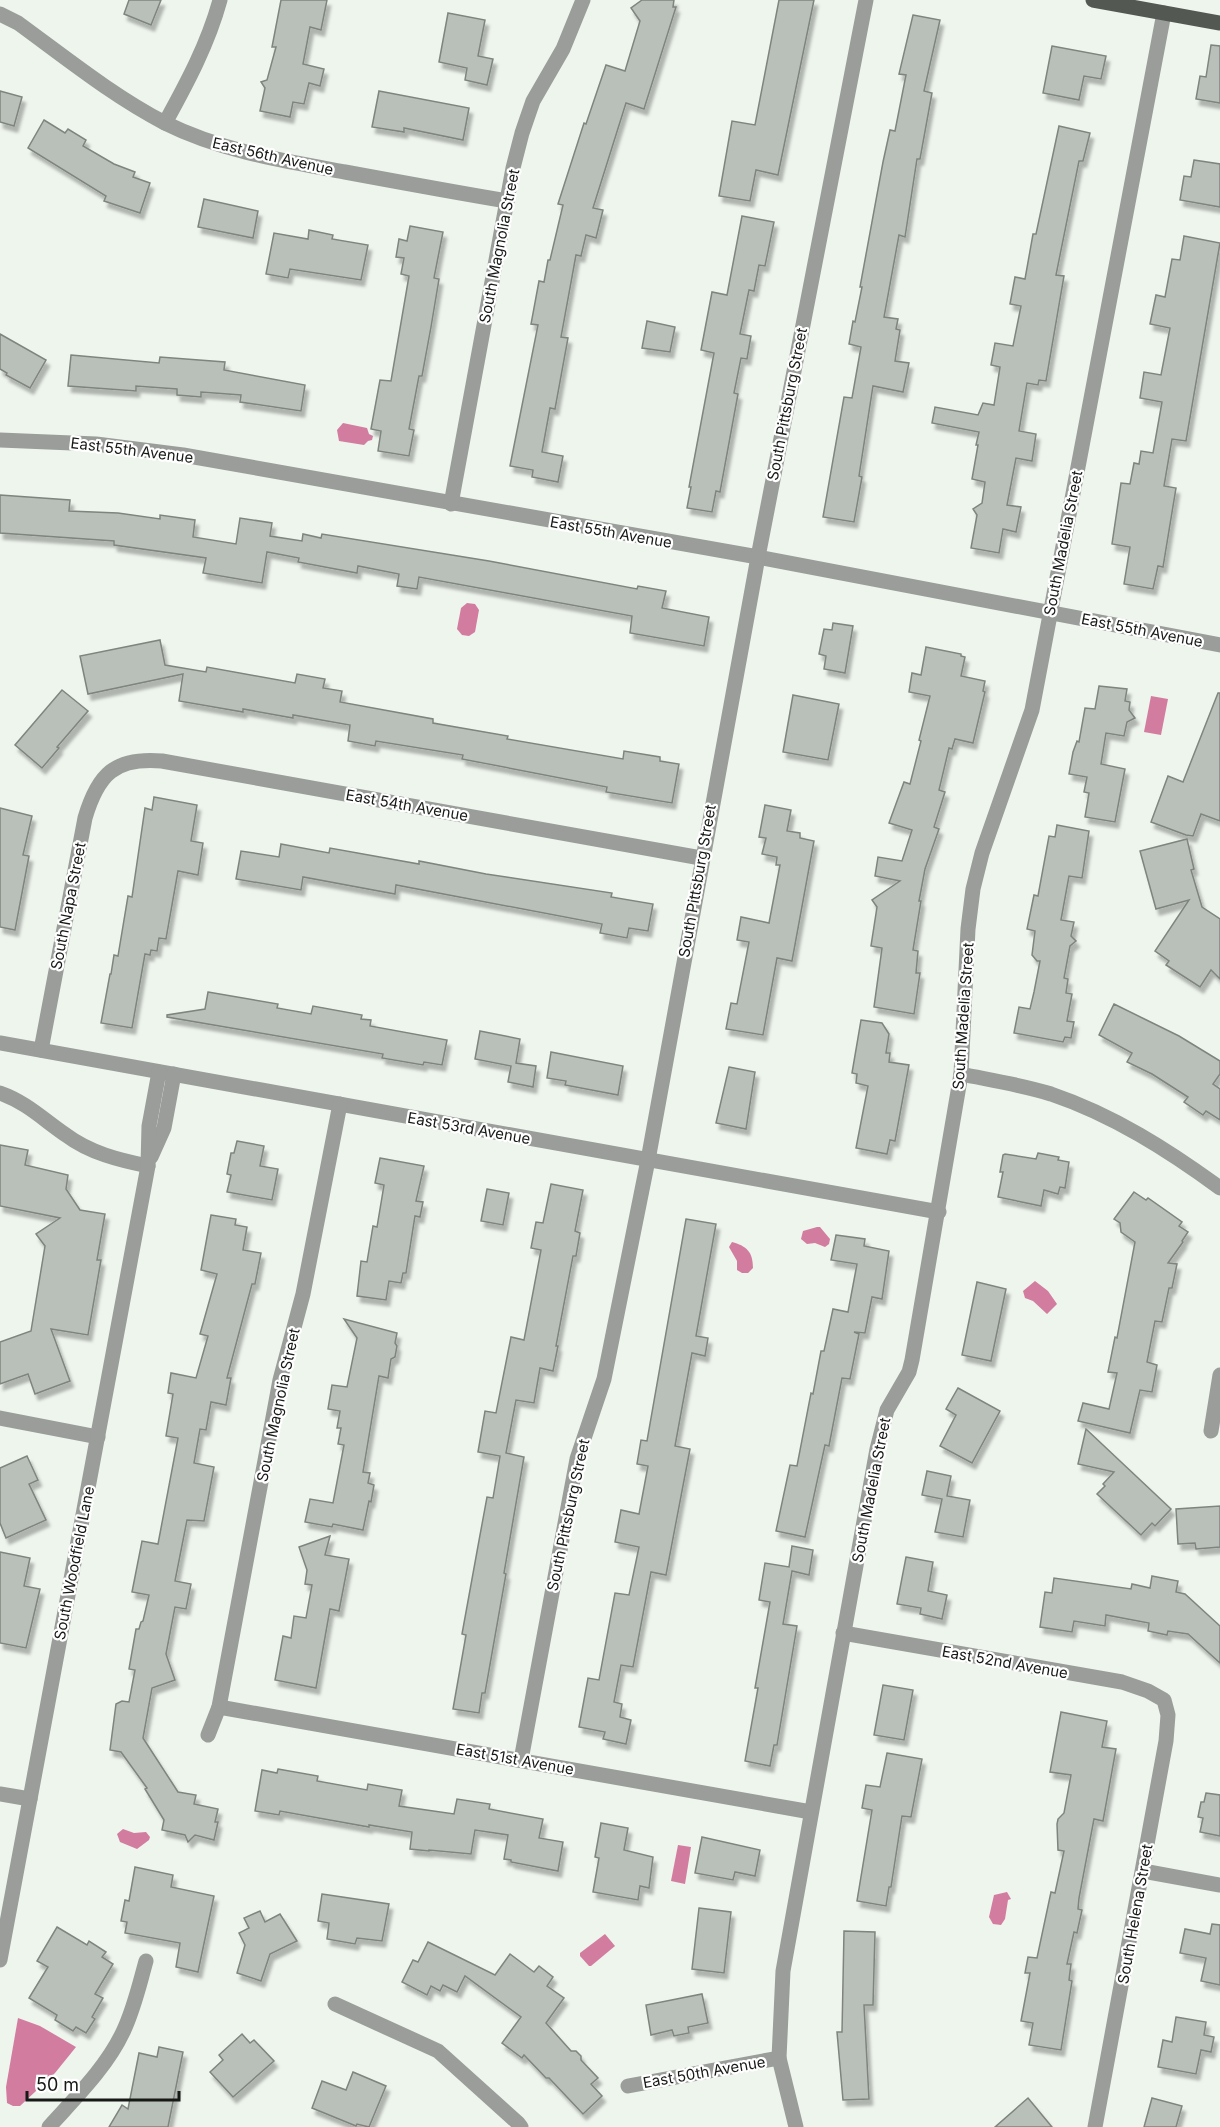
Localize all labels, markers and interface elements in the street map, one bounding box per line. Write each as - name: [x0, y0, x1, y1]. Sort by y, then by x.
- street label: East 56th Avenue: [211, 133, 335, 179]
- street label: South Magnolia Street: [475, 167, 523, 325]
- street label: South Pittsburg Street: [763, 326, 811, 482]
- street label: East 55th Avenue: [70, 433, 194, 467]
- street label: South Madelia Street: [1040, 469, 1086, 617]
- street label: East 55th Avenue: [549, 512, 673, 552]
- street label: East 55th Avenue: [1080, 609, 1204, 651]
- street label: East 54th Avenue: [344, 785, 470, 825]
- street label: South Pittsburg Street: [674, 803, 720, 959]
- street label: South Napa Street: [46, 841, 90, 971]
- street label: South Madelia Street: [948, 942, 978, 1090]
- street label: East 53rd Avenue: [406, 1108, 532, 1148]
- street label: South Magnolia Street: [252, 1326, 304, 1484]
- street label: South Madelia Street: [848, 1416, 894, 1564]
- street label: South Pittsburg Street: [543, 1437, 593, 1593]
- street label: South Woodfield Lane: [50, 1485, 98, 1641]
- street label: East 52nd Avenue: [940, 1642, 1070, 1682]
- street label: East 51st Avenue: [455, 1739, 575, 1779]
- street label: South Helena Street: [1113, 1843, 1157, 1985]
- street label: East 50th Avenue: [641, 2052, 767, 2092]
- scale bar: [27, 2064, 178, 2102]
- text: 50 m: [36, 2074, 79, 2095]

